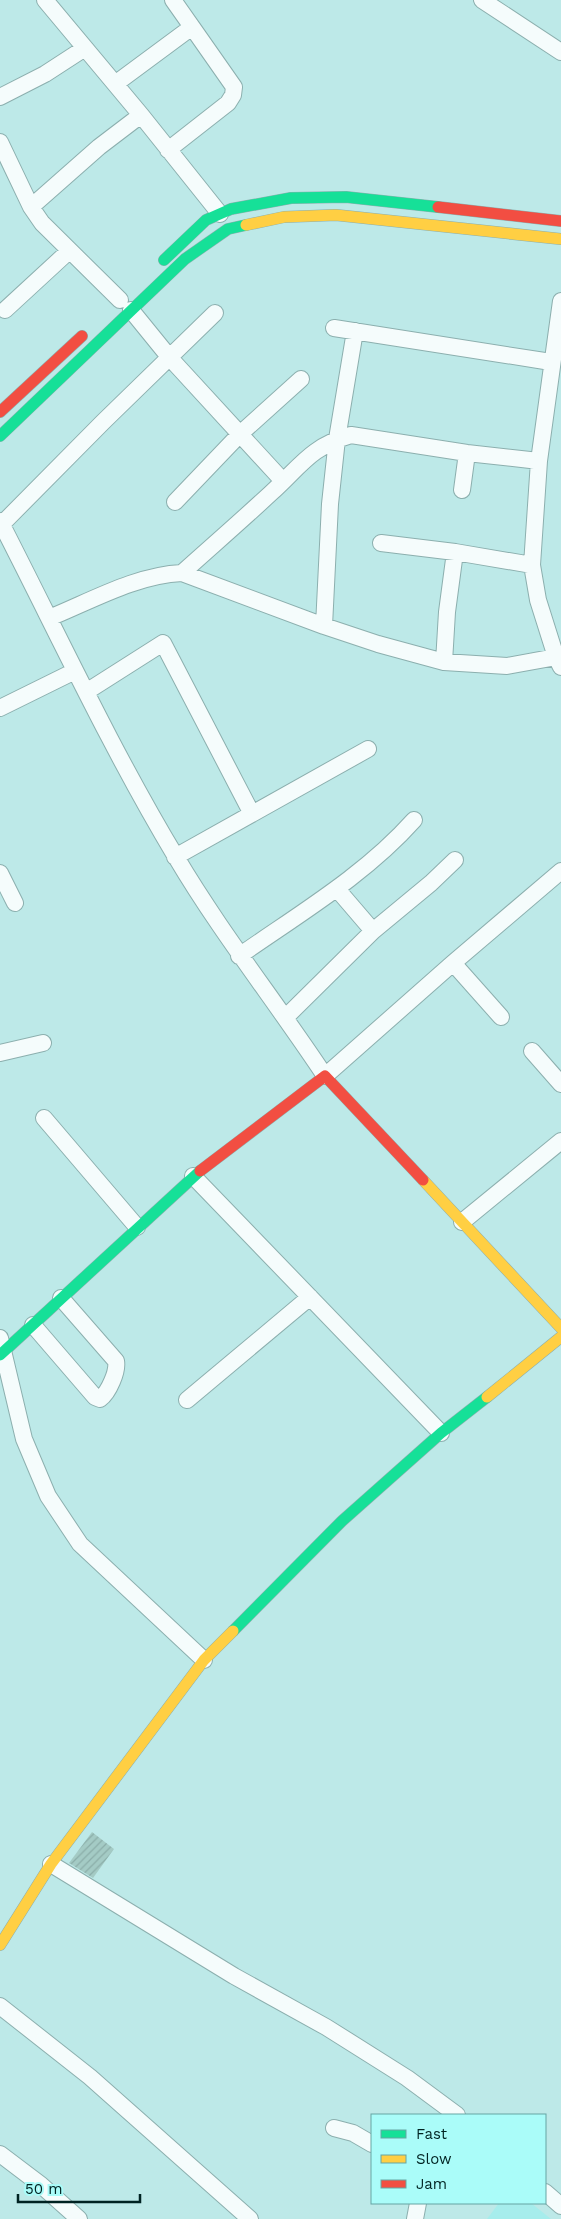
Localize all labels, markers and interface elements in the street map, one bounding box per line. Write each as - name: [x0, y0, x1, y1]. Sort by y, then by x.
- legend: [371, 2114, 546, 2204]
- text: Fast: [416, 2125, 448, 2143]
- text: Slow: [416, 2150, 452, 2168]
- scale bar: [18, 2172, 140, 2204]
- text: Jam: [416, 2175, 447, 2193]
- text: 50 m: [25, 2180, 62, 2198]

